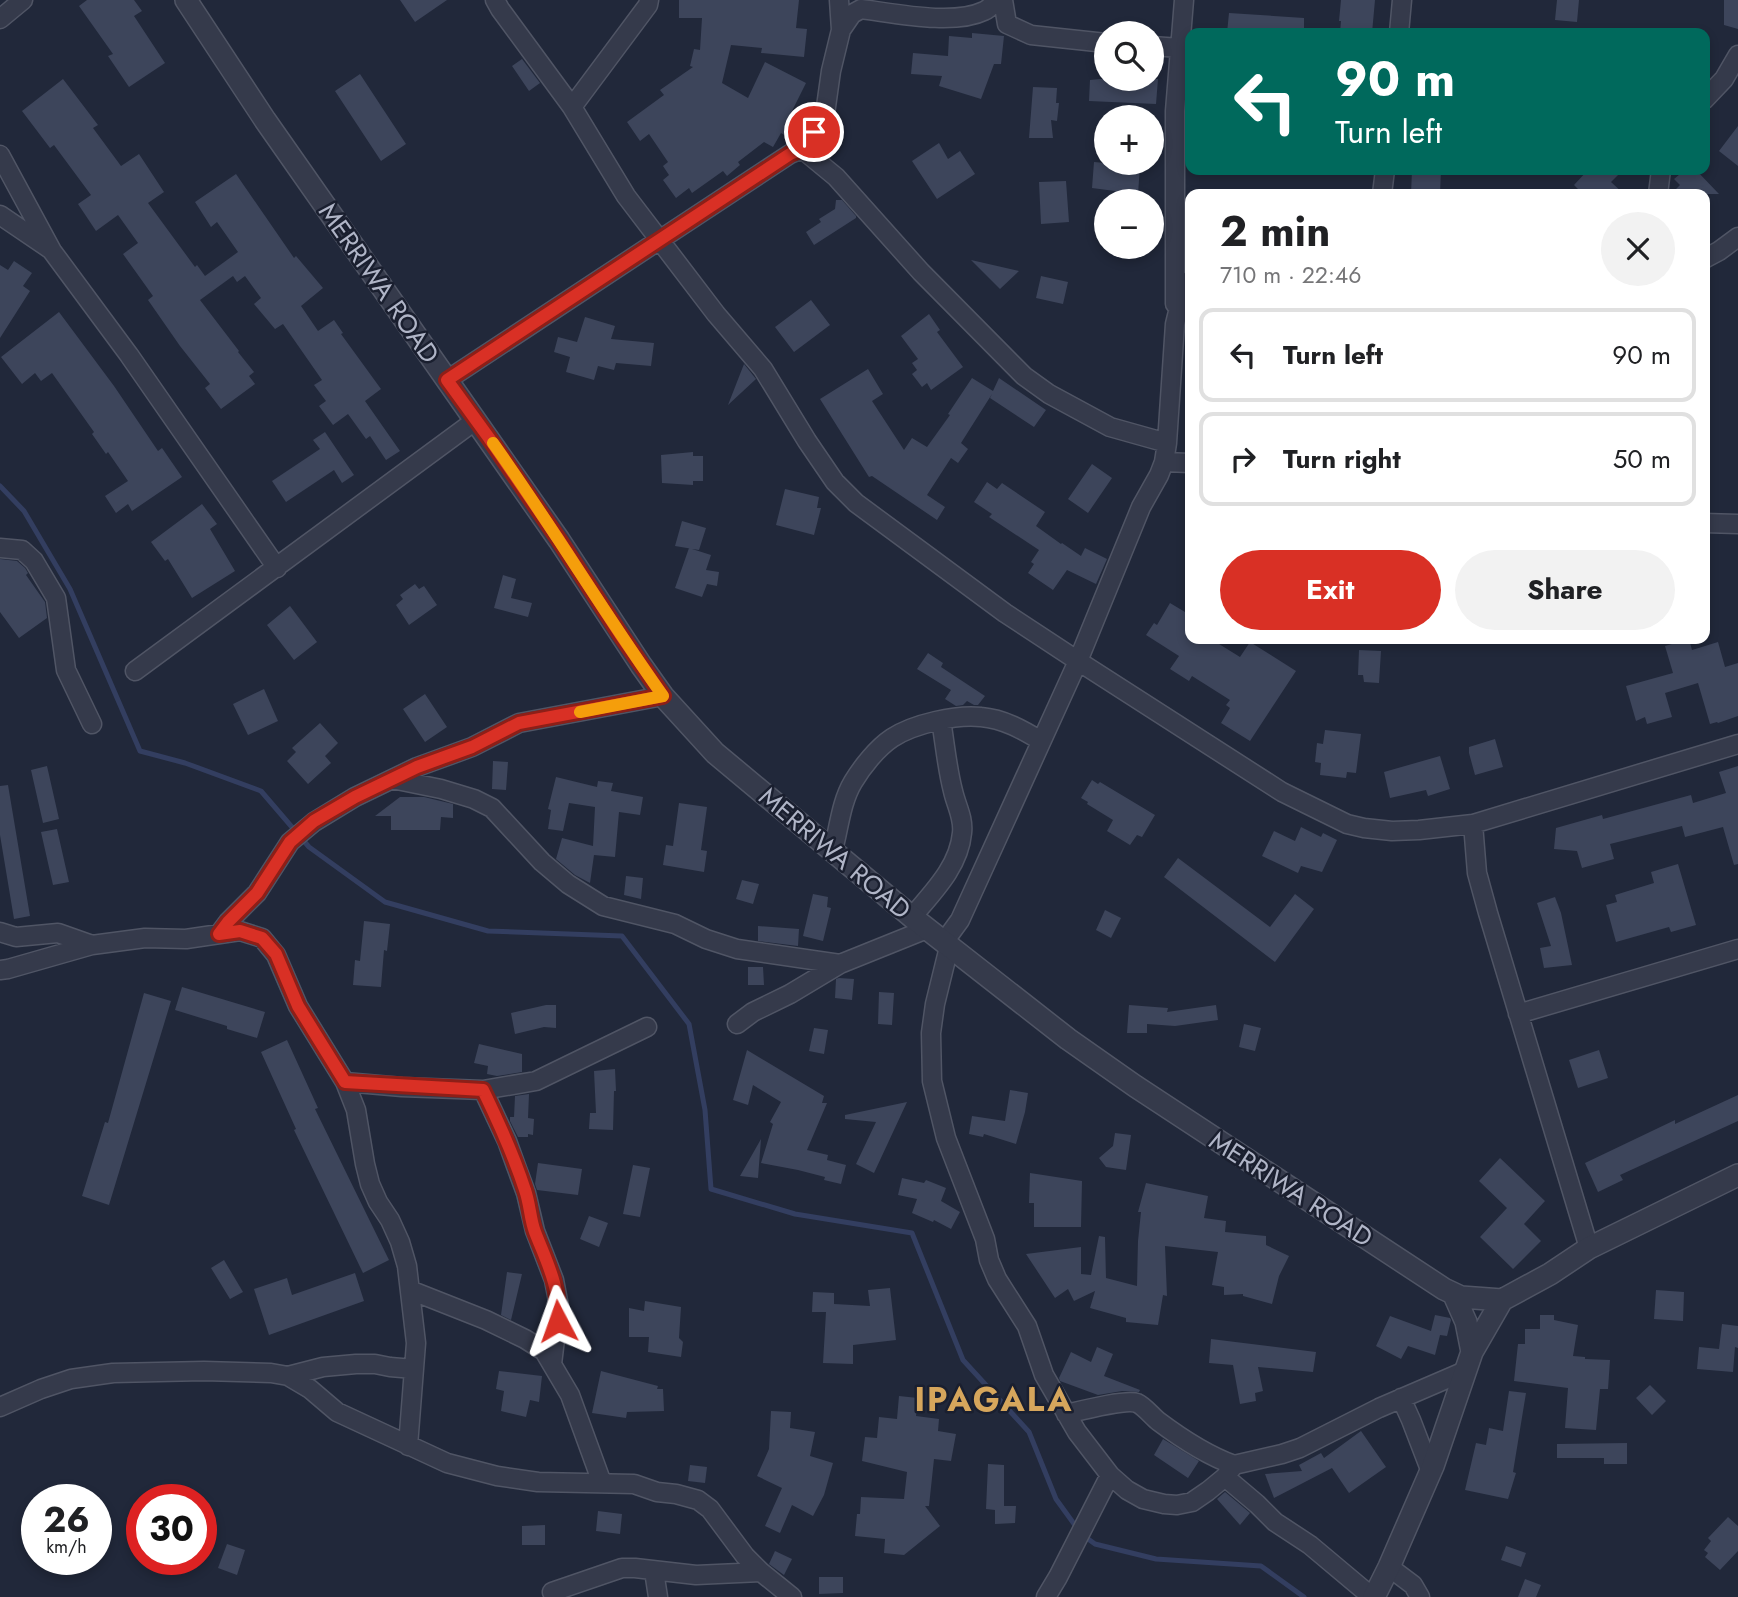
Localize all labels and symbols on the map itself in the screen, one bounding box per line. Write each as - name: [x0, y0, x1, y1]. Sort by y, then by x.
- pin: [784, 102, 844, 162]
- street label: MERRIWA ROAD: [309, 195, 449, 371]
- street label: MERRIWA ROAD: [751, 778, 919, 928]
- street label: MERRIWA ROAD: [1202, 1122, 1380, 1256]
- position arrow: [521, 1284, 595, 1358]
- district label: IPAGALA: [915, 1376, 1073, 1423]
- speed limit sign: 30: [126, 1484, 217, 1575]

